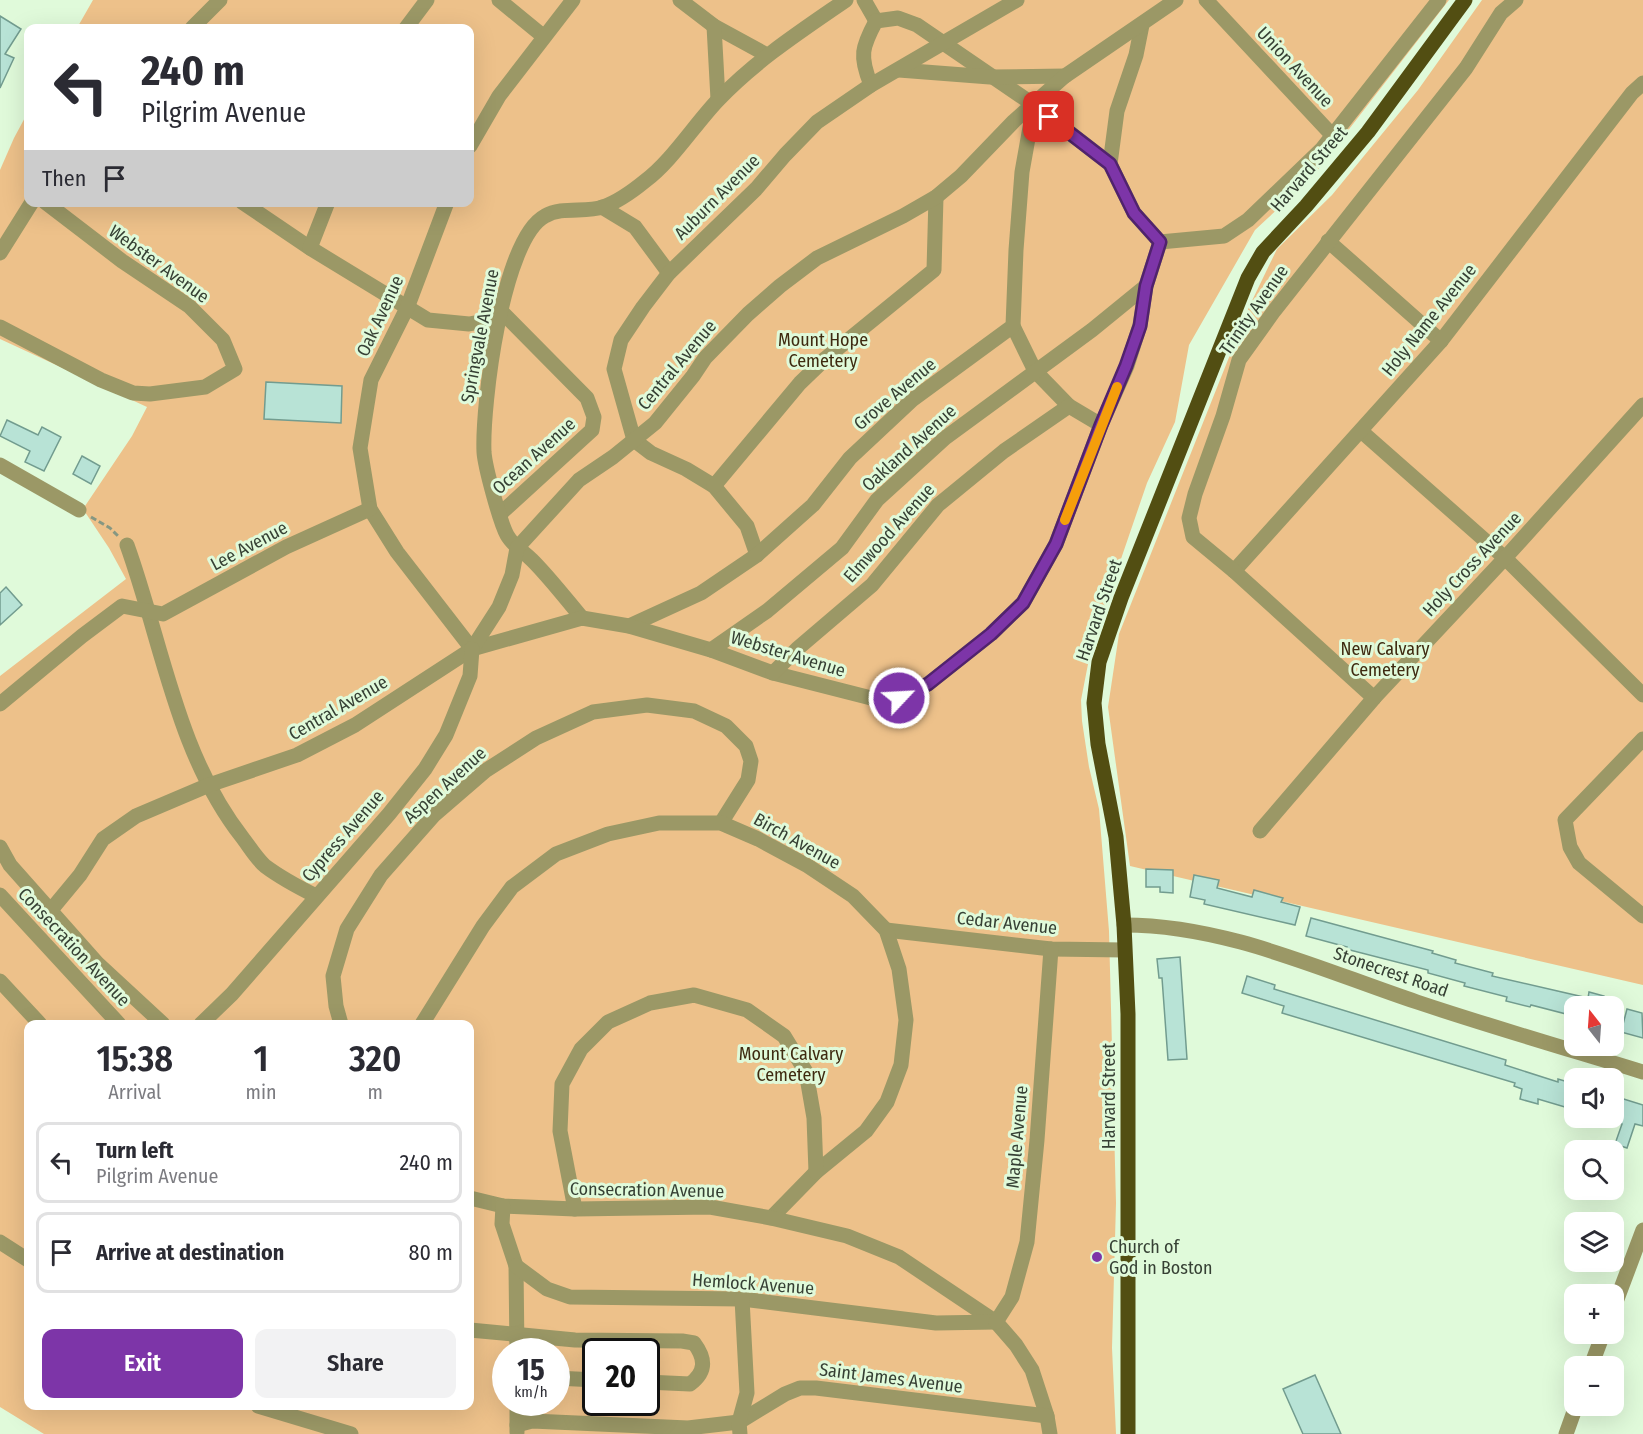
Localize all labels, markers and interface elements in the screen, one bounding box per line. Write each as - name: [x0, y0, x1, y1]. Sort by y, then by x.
- street label: Union Avenue: [1252, 22, 1338, 112]
- text: 240 m: [141, 46, 245, 96]
- icon: left: [42, 48, 120, 126]
- pin: [1023, 91, 1074, 142]
- text: Pilgrim Avenue: [141, 97, 306, 129]
- icon: arrive: [1032, 100, 1065, 133]
- street label: Harvard Street: [1266, 122, 1352, 216]
- street label: Auburn Avenue: [670, 150, 764, 244]
- icon: arrive: [98, 162, 131, 195]
- text: Then: [42, 165, 86, 192]
- street label: Webster Avenue: [105, 220, 214, 308]
- street label: Holy Name Avenue: [1377, 259, 1481, 381]
- street label: Trinity Avenue: [1215, 261, 1293, 359]
- street label: Springvale Avenue: [456, 267, 504, 405]
- street label: Oak Avenue: [352, 272, 408, 360]
- street label: Central Avenue: [633, 316, 721, 414]
- park label: Mount Hope Cemetery: [778, 329, 868, 372]
- street label: Grove Avenue: [849, 353, 941, 435]
- street label: Oakland Avenue: [857, 400, 961, 496]
- street label: Ocean Avenue: [488, 413, 580, 499]
- street label: Elmwood Avenue: [839, 479, 939, 587]
- street label: Holy Cross Avenue: [1418, 507, 1526, 621]
- street label: Lee Avenue: [207, 517, 291, 575]
- street label: Harvard Street: [1071, 556, 1127, 664]
- street label: Webster Avenue: [728, 626, 848, 682]
- park label: New Calvary Cemetery: [1341, 638, 1429, 681]
- position arrow: [867, 666, 931, 730]
- street label: Central Avenue: [285, 671, 391, 745]
- street label: Aspen Avenue: [399, 742, 491, 828]
- street label: Cypress Avenue: [297, 786, 389, 886]
- street label: Birch Avenue: [750, 808, 844, 874]
- street label: Consecration Avenue: [13, 883, 135, 1011]
- street label: Cedar Avenue: [956, 907, 1058, 939]
- street label: Stonecrest Road: [1331, 942, 1451, 1002]
- north arrow: [1564, 996, 1624, 1056]
- map controls: [1564, 996, 1624, 1416]
- text: 15:38: [96, 1037, 173, 1081]
- text: 1: [254, 1037, 269, 1081]
- text: 320: [349, 1037, 402, 1081]
- park label: Mount Calvary Cemetery: [739, 1043, 843, 1086]
- street label: Harvard Street: [1098, 1043, 1120, 1149]
- button: sound: [1564, 1068, 1624, 1128]
- text: Arrival: [108, 1080, 161, 1104]
- text: min: [246, 1080, 277, 1104]
- text: m: [368, 1080, 383, 1104]
- street label: Maple Avenue: [1002, 1085, 1032, 1189]
- text: Turn left: [96, 1137, 174, 1164]
- button: search: [1564, 1140, 1624, 1200]
- icon: left: [45, 1146, 78, 1179]
- text: 240 m: [400, 1149, 453, 1176]
- text: Pilgrim Avenue: [96, 1164, 218, 1188]
- street label: Consecration Avenue: [570, 1178, 724, 1202]
- button: layers: [1564, 1212, 1624, 1272]
- icon: arrive: [45, 1236, 78, 1269]
- place label: Church of God in Boston: [1109, 1236, 1212, 1279]
- text: Arrive at destination: [96, 1239, 284, 1266]
- text: 80 m: [408, 1239, 453, 1266]
- marker: Church of God in Boston: [1090, 1250, 1104, 1264]
- street label: Hemlock Avenue: [691, 1269, 815, 1299]
- button: +: [1564, 1284, 1624, 1344]
- button: Exit: [42, 1329, 243, 1398]
- button: Share: [255, 1329, 456, 1398]
- speed limit sign: 20: [582, 1338, 660, 1416]
- text: 15: [517, 1352, 545, 1388]
- button: −: [1564, 1356, 1624, 1416]
- street label: Saint James Avenue: [818, 1358, 964, 1398]
- text: km/h: [514, 1383, 548, 1401]

